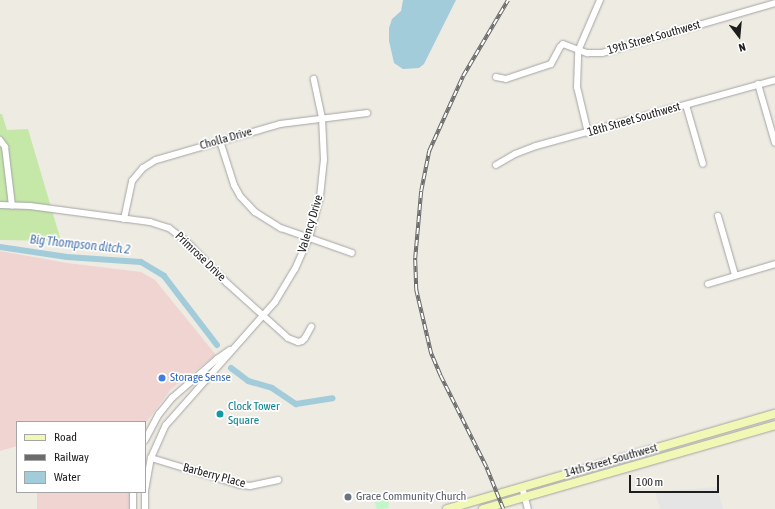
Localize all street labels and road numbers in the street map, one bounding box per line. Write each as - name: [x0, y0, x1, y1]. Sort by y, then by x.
- street label: 19th Street Southwest: [606, 18, 702, 58]
- street label: 18th Street Southwest: [586, 100, 682, 140]
- street label: Cholla Drive: [198, 125, 254, 153]
- street label: Valency Drive: [295, 193, 327, 255]
- street label: Primrose Drive: [172, 229, 228, 285]
- street label: 14th Street Southwest: [563, 441, 659, 481]
- street label: Barberry Place: [181, 461, 247, 491]

